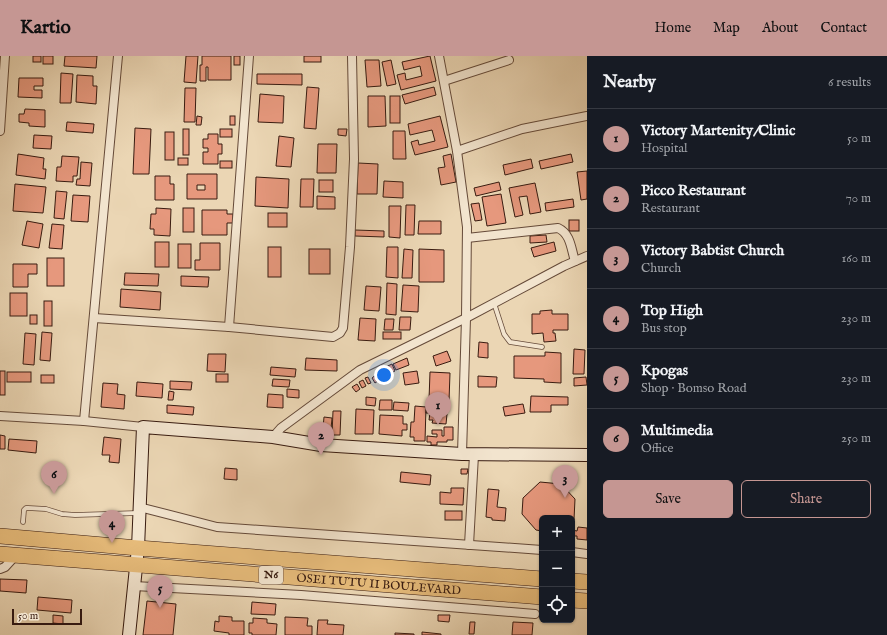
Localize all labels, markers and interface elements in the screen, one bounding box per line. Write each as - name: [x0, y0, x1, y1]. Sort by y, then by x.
- text: Kartio: [20, 16, 71, 40]
- text: Home: [655, 19, 691, 37]
- text: Map: [713, 19, 740, 37]
- text: About: [762, 19, 798, 37]
- text: Contact: [820, 19, 867, 37]
- text: Nearby: [603, 72, 656, 93]
- text: 6 results: [828, 74, 871, 91]
- text: Victory Martenity/Clinic: [641, 121, 795, 140]
- text: 1: [614, 130, 618, 147]
- text: 50 m: [847, 130, 871, 147]
- text: Hospital: [641, 140, 688, 157]
- text: Picco Restaurant: [641, 181, 746, 200]
- text: 2: [613, 190, 619, 207]
- text: 70 m: [846, 190, 871, 207]
- text: Restaurant: [641, 200, 700, 217]
- text: Victory Babtist Church: [641, 241, 784, 260]
- text: 3: [614, 250, 618, 267]
- text: 160 m: [841, 250, 871, 267]
- text: Church: [641, 260, 681, 277]
- text: Top High: [641, 301, 703, 320]
- text: 4: [613, 310, 619, 327]
- text: 230 m: [841, 310, 871, 327]
- text: Bus stop: [641, 320, 687, 337]
- text: Kpogas: [641, 361, 688, 380]
- your location: [374, 365, 394, 385]
- text: 5: [614, 370, 618, 387]
- text: 230 m: [841, 370, 871, 387]
- text: Shop · Bomso Road: [641, 380, 747, 397]
- pin: 1: [425, 392, 451, 425]
- text: Multimedia: [641, 421, 713, 440]
- pin: 2: [308, 422, 334, 455]
- text: 6: [613, 430, 619, 447]
- text: 250 m: [841, 430, 871, 447]
- text: Office: [641, 440, 673, 457]
- pin: 6: [41, 461, 67, 494]
- pin: 3: [552, 465, 578, 498]
- button: Save: [603, 480, 733, 518]
- button: Share: [741, 480, 871, 518]
- pin: 4: [99, 510, 125, 543]
- map controls: [539, 515, 575, 623]
- button: +: [539, 515, 575, 551]
- button: −: [539, 551, 575, 587]
- road number: N6: [259, 566, 283, 584]
- street label: OSEI TUTU II BOULEVARD: [296, 570, 462, 598]
- pin: 5: [147, 575, 173, 608]
- button: locate: [539, 587, 575, 623]
- scale bar: [12, 607, 82, 626]
- text: 50 m: [18, 609, 38, 623]

